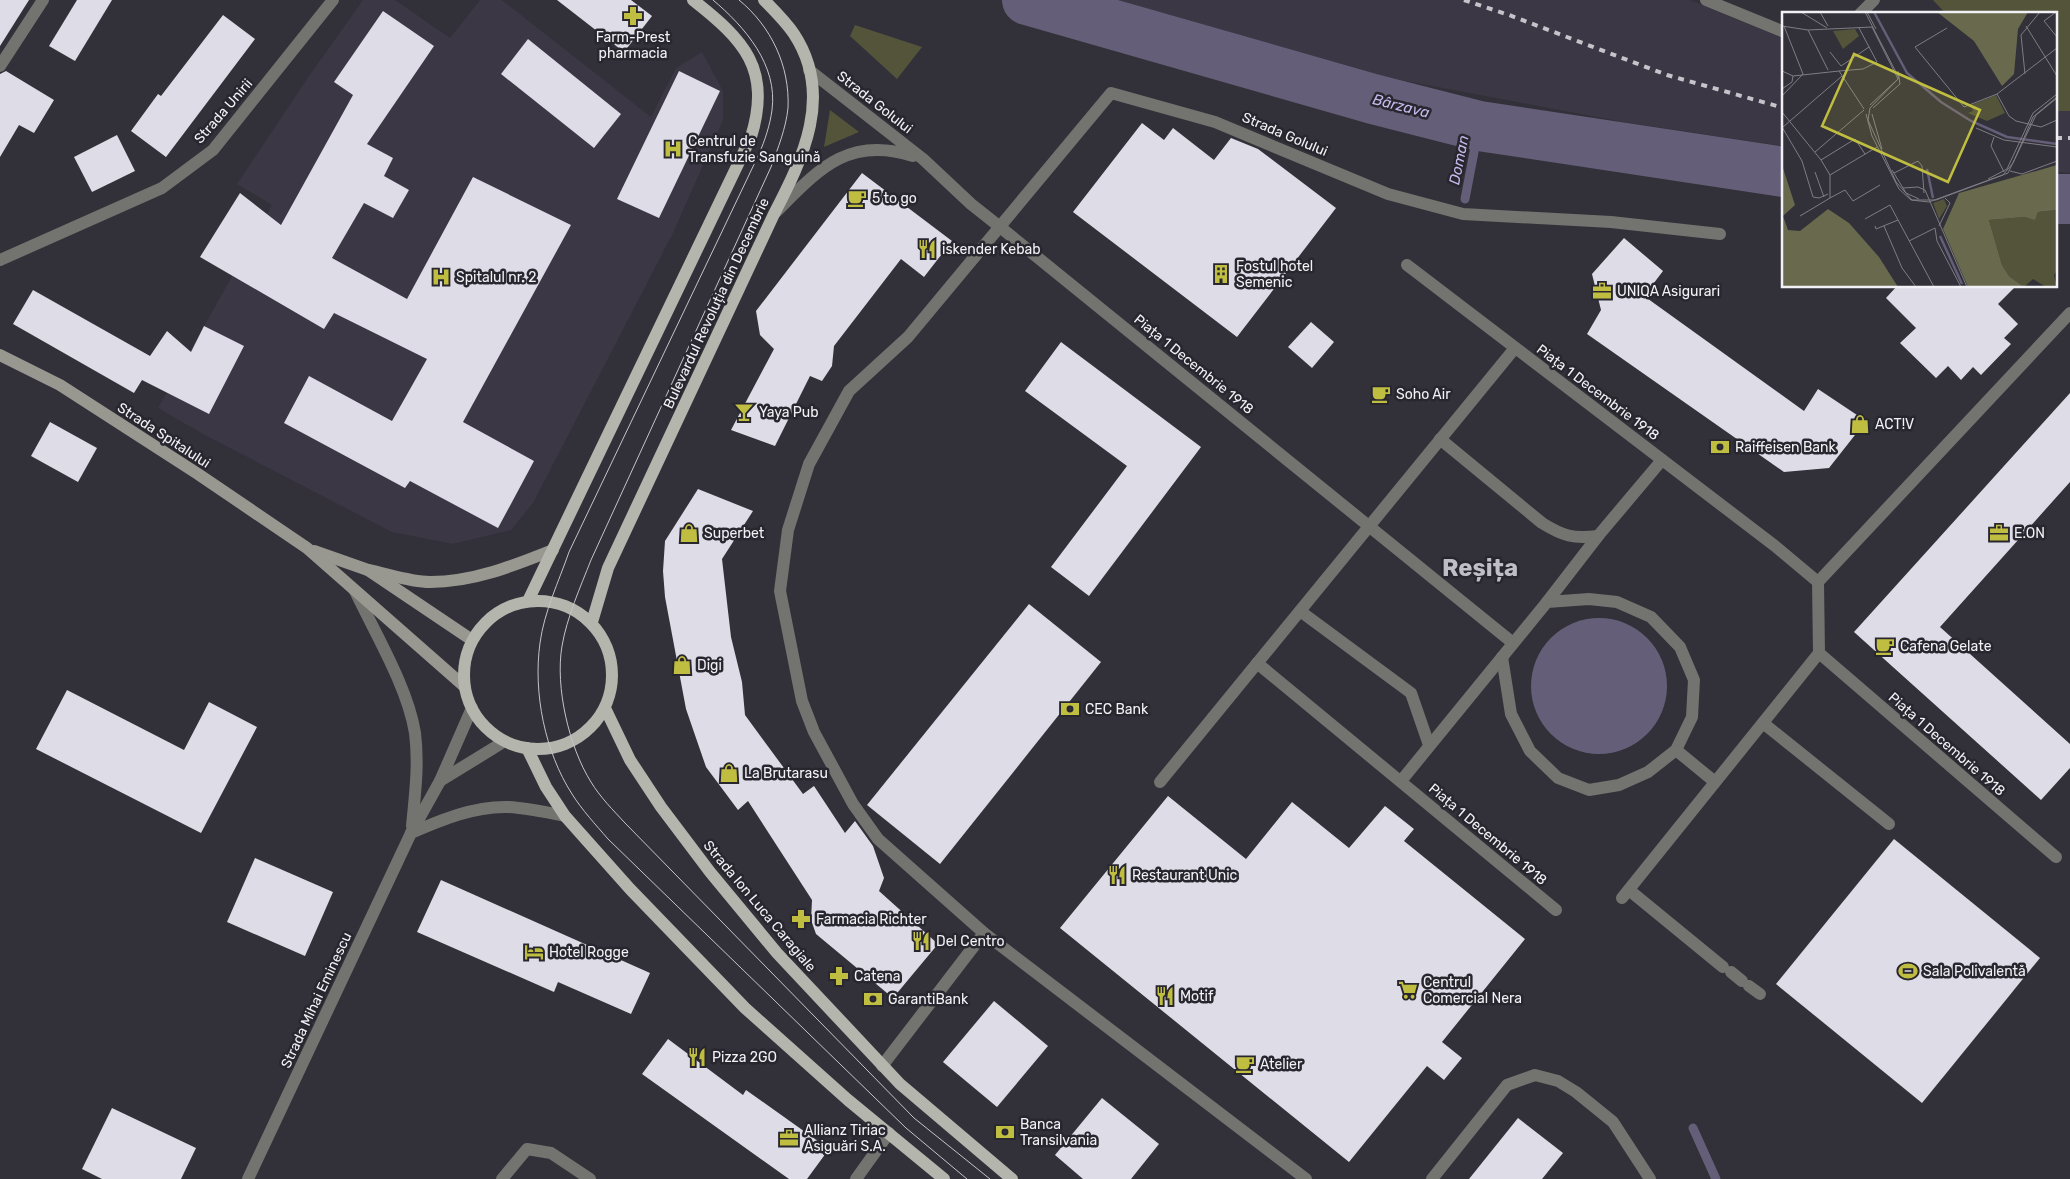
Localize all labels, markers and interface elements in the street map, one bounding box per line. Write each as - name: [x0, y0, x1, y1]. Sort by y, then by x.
- pharmacy icon: Farm-Prest pharmacia: [622, 5, 644, 27]
- inset map: [1782, 12, 2058, 288]
- place label: Farm-Prest pharmacia: [596, 29, 671, 62]
- street label: Strada Golului: [834, 68, 916, 137]
- street label: Strada Unirii: [191, 75, 256, 147]
- water label: Bârzava: [1371, 90, 1432, 122]
- street label: Strada Golului: [1239, 109, 1330, 160]
- place label: Centrul de Transfuzie Sanguină: [688, 133, 820, 166]
- water label: Doman: [1445, 134, 1473, 186]
- hospital icon: Centrul de Transfuzie Sanguină: [662, 138, 684, 160]
- cafe icon: 5 to go: [846, 187, 868, 209]
- place label: 5 to go: [872, 190, 917, 207]
- street label: Bulevardul Revoluția din Decembrie: [660, 195, 773, 411]
- restaurant icon: iskender Kebab: [916, 238, 938, 260]
- place label: iskender Kebab: [942, 241, 1041, 258]
- place label: Fostul hotel Semenic: [1236, 258, 1313, 291]
- building icon: Fostul hotel Semenic: [1210, 263, 1232, 285]
- hospital icon: Spitalul nr. 2: [430, 266, 452, 288]
- place label: Spitalul nr. 2: [456, 269, 537, 286]
- office icon: UNIQA Asigurari: [1591, 280, 1613, 302]
- place label: UNIQA Asigurari: [1617, 283, 1720, 300]
- street label: Piața 1 Decembrie 1918: [1130, 311, 1257, 418]
- street label: Piața 1 Decembrie 1918: [1533, 341, 1662, 444]
- cafe icon: Soho Air: [1370, 383, 1392, 405]
- place label: Soho Air: [1396, 386, 1451, 403]
- street label: Strada Spitalului: [114, 399, 213, 472]
- bar icon: Yaya Pub: [733, 401, 755, 423]
- place label: Yaya Pub: [759, 404, 819, 421]
- shop icon: ACT!V: [1849, 413, 1871, 435]
- place label: ACT!V: [1875, 416, 1914, 433]
- bank icon: Raiffeisen Bank: [1709, 436, 1731, 458]
- place label: Raiffeisen Bank: [1735, 439, 1837, 456]
- shop icon: Superbet: [678, 522, 700, 544]
- office icon: E.ON: [1988, 522, 2010, 544]
- place label: Superbet: [704, 525, 765, 542]
- place label: E.ON: [2014, 525, 2045, 542]
- district label: Reșița: [1442, 554, 1518, 582]
- cafe icon: Cafena Gelate: [1874, 635, 1896, 657]
- place label: Cafena Gelate: [1900, 638, 1992, 655]
- shop icon: Digi: [671, 654, 693, 676]
- place label: Digi: [697, 657, 722, 674]
- street label: Piața 1 Decembrie 1918: [1885, 689, 2009, 800]
- bank icon: CEC Bank: [1059, 698, 1081, 720]
- place label: CEC Bank: [1085, 701, 1149, 718]
- shop icon: La Brutarasu: [718, 762, 740, 784]
- place label: La Brutarasu: [744, 765, 828, 782]
- street label: Piața 1 Decembrie 1918: [1425, 780, 1550, 889]
- street label: Strada Ion Luca Caragiale: [700, 837, 820, 976]
- restaurant icon: Restaurant Unic: [1106, 864, 1128, 886]
- place label: Restaurant Unic: [1132, 867, 1238, 884]
- pharmacy icon: Farmacia Richter: [790, 908, 812, 930]
- place label: Farmacia Richter: [816, 911, 927, 928]
- street label: Strada Mihai Eminescu: [277, 929, 355, 1071]
- restaurant icon: Del Centro: [910, 930, 932, 952]
- place label: Del Centro: [936, 933, 1005, 950]
- hotel icon: Hotel Rogge: [523, 941, 545, 963]
- place label: Hotel Rogge: [549, 944, 629, 961]
- sports icon: Sala Polivalentă: [1897, 960, 1919, 982]
- place label: Sala Polivalentă: [1923, 963, 2026, 980]
- pharmacy icon: Catena: [828, 965, 850, 987]
- place label: Catena: [854, 968, 901, 985]
- place label: Centrul Comercial Nera: [1423, 974, 1522, 1007]
- supermarket icon: Centrul Comercial Nera: [1397, 979, 1419, 1001]
- restaurant icon: Motif: [1154, 985, 1176, 1007]
- bank icon: GarantiBank: [862, 988, 884, 1010]
- place label: Motif: [1180, 988, 1214, 1005]
- place label: GarantiBank: [888, 991, 969, 1008]
- restaurant icon: Pizza 2GO: [686, 1046, 708, 1068]
- place label: Pizza 2GO: [712, 1049, 777, 1066]
- cafe icon: Atelier: [1234, 1053, 1256, 1075]
- place label: Atelier: [1260, 1056, 1303, 1073]
- place label: Banca Transilvania: [1020, 1116, 1097, 1149]
- bank icon: Banca Transilvania: [994, 1121, 1016, 1143]
- place label: Allianz Tiriac Asiguări S.A.: [804, 1122, 886, 1155]
- office icon: Allianz Tiriac Asiguări S.A.: [778, 1127, 800, 1149]

